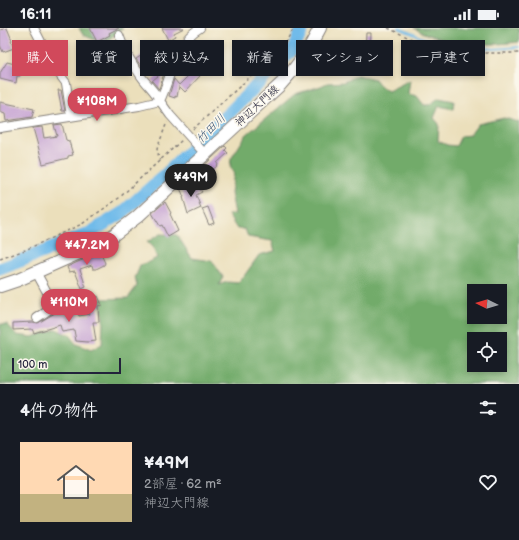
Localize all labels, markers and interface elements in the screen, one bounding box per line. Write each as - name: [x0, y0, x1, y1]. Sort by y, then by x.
- text: 16:11: [20, 5, 52, 24]
- chip: 購入: [12, 40, 68, 76]
- chip: 賃貸: [76, 40, 132, 76]
- chip: 絞り込み: [140, 40, 224, 76]
- chip: 新着: [232, 40, 288, 76]
- chip: マンション: [296, 40, 393, 76]
- chip: 一戸建て: [401, 40, 485, 76]
- street label: 神辺大門線: [232, 82, 282, 130]
- pin: ¥108M: [69, 88, 125, 122]
- text: ¥108M: [77, 93, 117, 109]
- water label: 竹田川: [193, 111, 229, 147]
- pin: ¥49M: [167, 164, 215, 198]
- text: ¥49M: [174, 169, 208, 185]
- pin: ¥47.2M: [54, 232, 120, 266]
- text: ¥47.2M: [65, 237, 109, 253]
- north arrow: [467, 284, 507, 324]
- map controls: [467, 284, 507, 372]
- pin: ¥110M: [41, 289, 97, 323]
- text: ¥110M: [50, 294, 88, 310]
- button: locate: [467, 332, 507, 372]
- scale bar: [12, 356, 121, 375]
- text: 100 m: [18, 358, 47, 371]
- icon: filters: [477, 397, 499, 419]
- text: 4件の物件: [20, 401, 98, 421]
- text: ¥49M: [144, 453, 189, 473]
- icon: home: [52, 458, 100, 506]
- icon: heart: [477, 471, 499, 493]
- text: 2部屋 · 62 m²: [144, 476, 222, 492]
- text: 神辺大門線: [144, 495, 209, 511]

